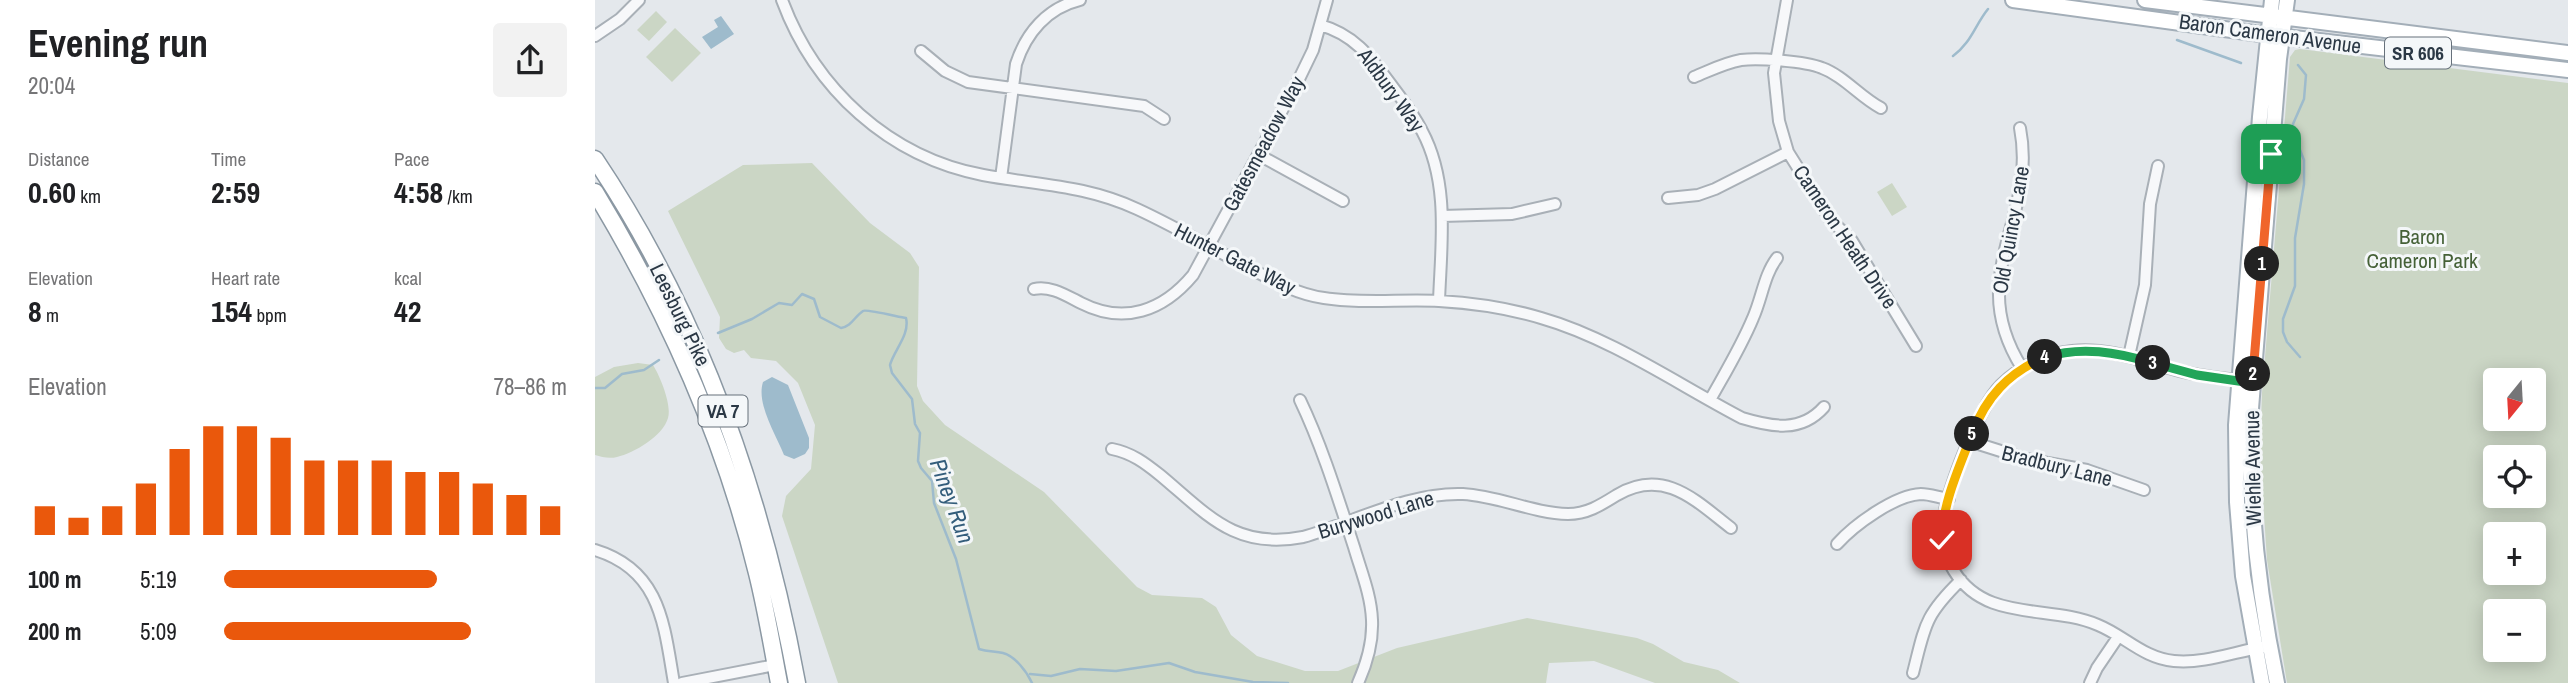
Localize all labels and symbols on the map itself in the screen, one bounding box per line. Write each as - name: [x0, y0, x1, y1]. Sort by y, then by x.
- street label: Baron Cameron Avenue: [2177, 6, 2363, 61]
- road number: SR 606: [2385, 38, 2451, 68]
- street label: Aldbury Way: [1351, 41, 1432, 138]
- street label: Gatesmeadow Way: [1216, 71, 1312, 217]
- pin: [2241, 124, 2301, 184]
- street label: Cameron Heath Drive: [1787, 159, 1904, 314]
- street label: Old Quincy Lane: [1985, 164, 2036, 296]
- street label: Hunter Gate Way: [1170, 216, 1301, 302]
- park label: Baron Cameron Park: [2366, 222, 2478, 275]
- pin: 1: [2245, 246, 2279, 282]
- street label: Leesburg Pike: [643, 259, 718, 371]
- pin: 4: [2027, 340, 2063, 374]
- pin: 3: [2135, 346, 2171, 380]
- pin: 2: [2235, 356, 2271, 392]
- north arrow: [2483, 368, 2546, 430]
- road number: VA 7: [699, 396, 747, 426]
- street label: Wiehle Avenue: [2237, 410, 2268, 526]
- pin: 5: [1955, 416, 1989, 452]
- street label: Bradbury Lane: [1999, 438, 2115, 493]
- water label: Piney Run: [923, 454, 982, 548]
- street label: Burywood Lane: [1314, 483, 1437, 546]
- pin: [1912, 510, 1972, 570]

